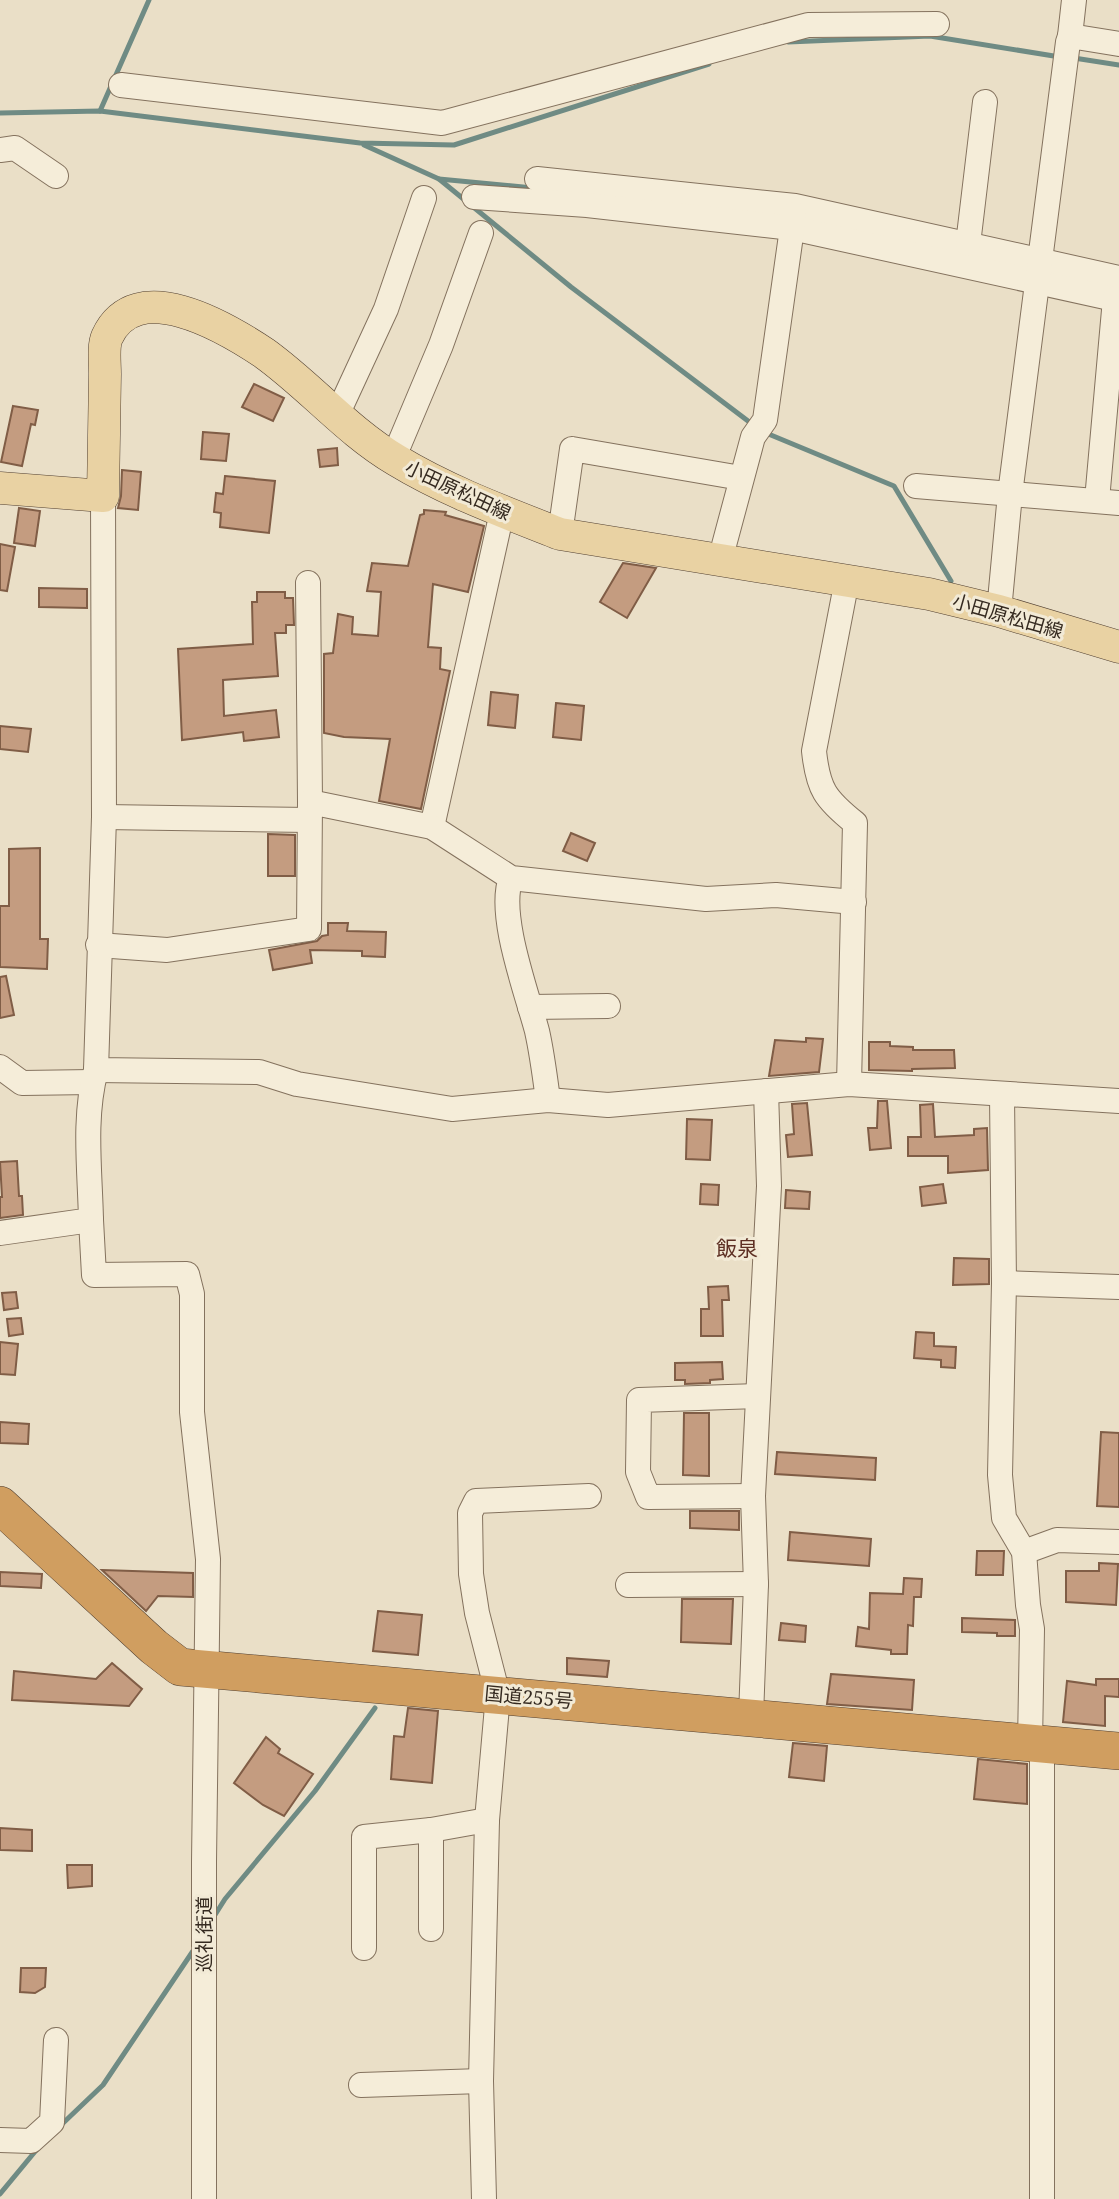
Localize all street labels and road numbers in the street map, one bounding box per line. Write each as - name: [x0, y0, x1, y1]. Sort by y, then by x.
- street label: 小田原松田線: [401, 454, 515, 526]
- street label: 小田原松田線: [950, 588, 1066, 644]
- street label: 国道255号: [484, 1680, 574, 1714]
- street label: 巡礼街道: [191, 1896, 217, 1972]

